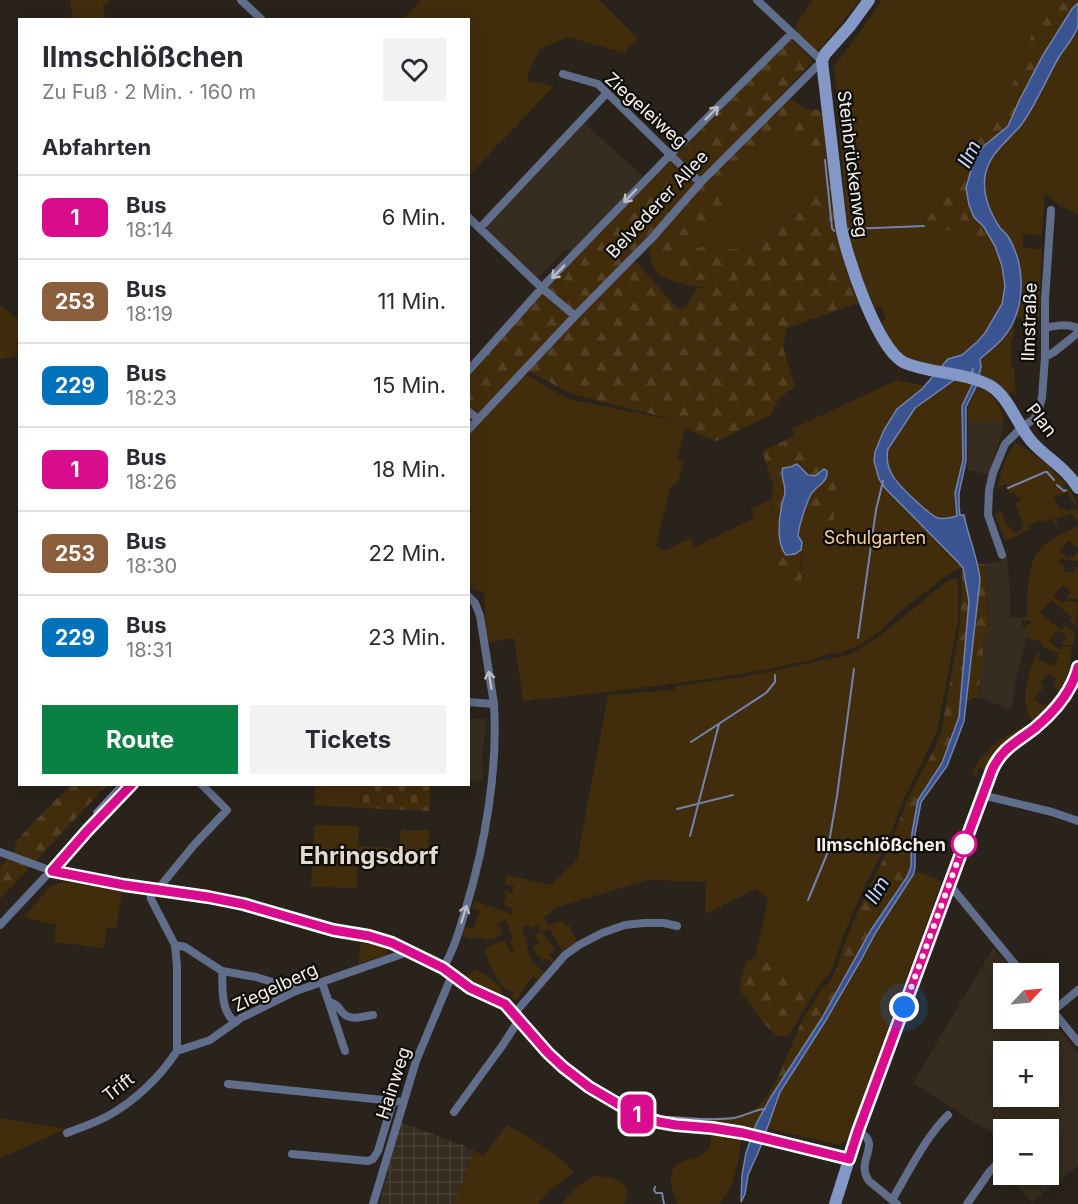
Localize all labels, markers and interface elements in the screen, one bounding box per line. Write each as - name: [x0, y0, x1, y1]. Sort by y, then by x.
- button: heart: [383, 38, 446, 101]
- text: Ilmschlößchen: [42, 40, 244, 74]
- street label: Ziegeleiweg: [601, 68, 691, 152]
- text: Zu Fuß · 2 Min. · 160 m: [42, 80, 256, 104]
- street label: Steinbrückenweg: [834, 89, 872, 239]
- one-way arrow: [705, 106, 720, 121]
- text: Abfahrten: [42, 134, 151, 160]
- water label: Ilm: [952, 136, 986, 172]
- street label: Belvederer Allee: [602, 146, 712, 262]
- one-way arrow: [623, 189, 638, 204]
- text: Bus: [126, 192, 167, 218]
- text: 6 Min.: [382, 204, 446, 230]
- text: 1: [70, 205, 80, 230]
- text: 18:14: [126, 218, 173, 242]
- one-way arrow: [550, 264, 565, 279]
- text: Bus: [126, 276, 167, 302]
- street label: Ilmstraße: [1017, 282, 1041, 362]
- text: 11 Min.: [377, 288, 446, 314]
- text: 253: [55, 289, 95, 314]
- text: 18:19: [126, 302, 173, 326]
- text: Bus: [126, 360, 167, 386]
- text: 15 Min.: [373, 372, 446, 398]
- text: 229: [55, 373, 95, 398]
- text: 18:23: [126, 386, 177, 410]
- street label: Plan: [1022, 399, 1062, 441]
- text: Bus: [126, 444, 167, 470]
- text: 18 Min.: [373, 456, 446, 482]
- text: 1: [70, 457, 80, 482]
- text: 18:26: [126, 470, 177, 494]
- park label: Schulgarten: [824, 527, 926, 548]
- text: Bus: [126, 528, 167, 554]
- text: 22 Min.: [368, 540, 446, 566]
- text: 253: [55, 541, 95, 566]
- text: 18:30: [126, 554, 177, 578]
- text: Bus: [126, 612, 167, 638]
- text: 23 Min.: [368, 624, 446, 650]
- text: 229: [55, 625, 95, 650]
- text: 18:31: [126, 638, 173, 662]
- one-way arrow: [484, 671, 495, 691]
- button: Route: [42, 705, 238, 774]
- button: Tickets: [250, 705, 446, 774]
- marker: Ilmschlößchen: [951, 831, 977, 857]
- place label: Ilmschlößchen: [816, 834, 946, 855]
- district label: Ehringsdorf: [299, 841, 439, 870]
- water label: Ilm: [860, 872, 894, 908]
- one-way arrow: [459, 905, 470, 924]
- street label: Ziegelberg: [229, 958, 321, 1016]
- north arrow: [993, 963, 1059, 1029]
- map controls: [993, 963, 1059, 1185]
- your location: [889, 992, 919, 1022]
- button: +: [993, 1041, 1059, 1107]
- street label: Hainweg: [372, 1044, 414, 1122]
- street label: Trift: [98, 1068, 138, 1106]
- line badge: 1: [618, 1094, 656, 1134]
- text: 1: [632, 1102, 642, 1127]
- button: −: [993, 1119, 1059, 1185]

